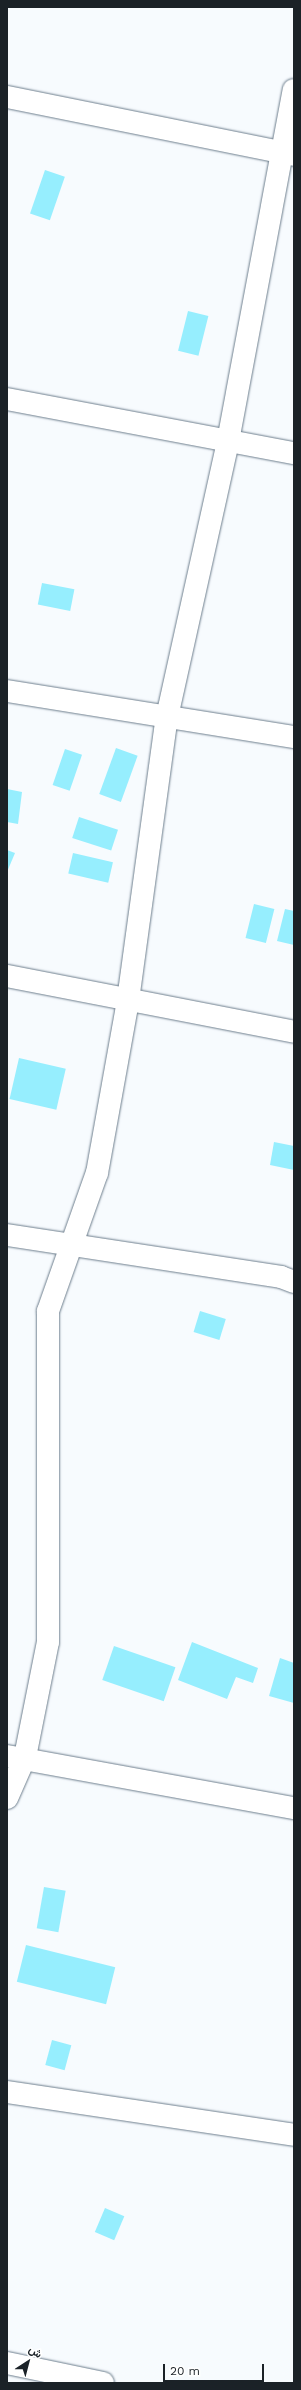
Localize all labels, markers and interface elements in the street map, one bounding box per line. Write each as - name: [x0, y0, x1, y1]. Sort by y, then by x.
- north arrow: [8, 2342, 48, 2382]
- text: ش: [26, 2343, 45, 2361]
- scale bar: [165, 2356, 266, 2382]
- text: 20 m: [170, 2364, 200, 2378]

